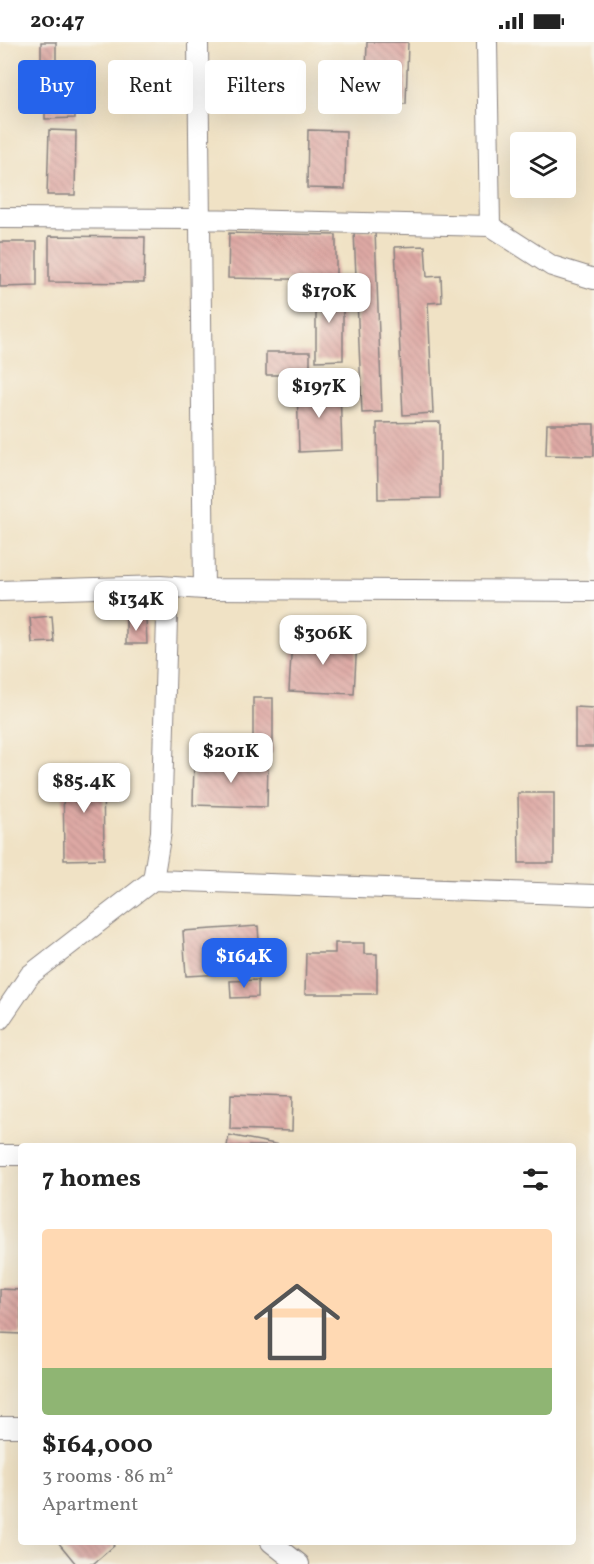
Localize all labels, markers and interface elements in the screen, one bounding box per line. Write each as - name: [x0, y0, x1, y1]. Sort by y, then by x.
- text: 20:47: [30, 6, 85, 37]
- chip: Buy: [18, 60, 96, 114]
- chip: Rent: [108, 60, 193, 114]
- chip: Filters: [205, 60, 306, 114]
- chip: New: [318, 60, 402, 114]
- map controls: [510, 132, 576, 198]
- button: layers: [510, 132, 576, 198]
- pin: $170K: [287, 273, 371, 324]
- text: $170K: [302, 278, 356, 306]
- pin: $197K: [277, 368, 361, 419]
- text: $197K: [292, 373, 346, 401]
- pin: $134K: [94, 581, 178, 632]
- text: $134K: [108, 586, 164, 614]
- pin: $306K: [281, 615, 365, 666]
- text: $306K: [294, 620, 352, 648]
- pin: $201K: [189, 733, 273, 784]
- text: $201K: [203, 738, 259, 766]
- pin: $85.4K: [35, 763, 133, 814]
- text: $85.4K: [52, 768, 116, 796]
- pin: $164K: [202, 938, 286, 989]
- text: $164K: [216, 943, 272, 971]
- text: 7 homes: [42, 1161, 141, 1197]
- icon: filters: [519, 1163, 552, 1196]
- icon: home: [243, 1268, 351, 1376]
- text: $164,000: [42, 1427, 153, 1463]
- text: 3 rooms · 86 m²: [42, 1463, 173, 1491]
- text: Apartment: [42, 1491, 138, 1519]

